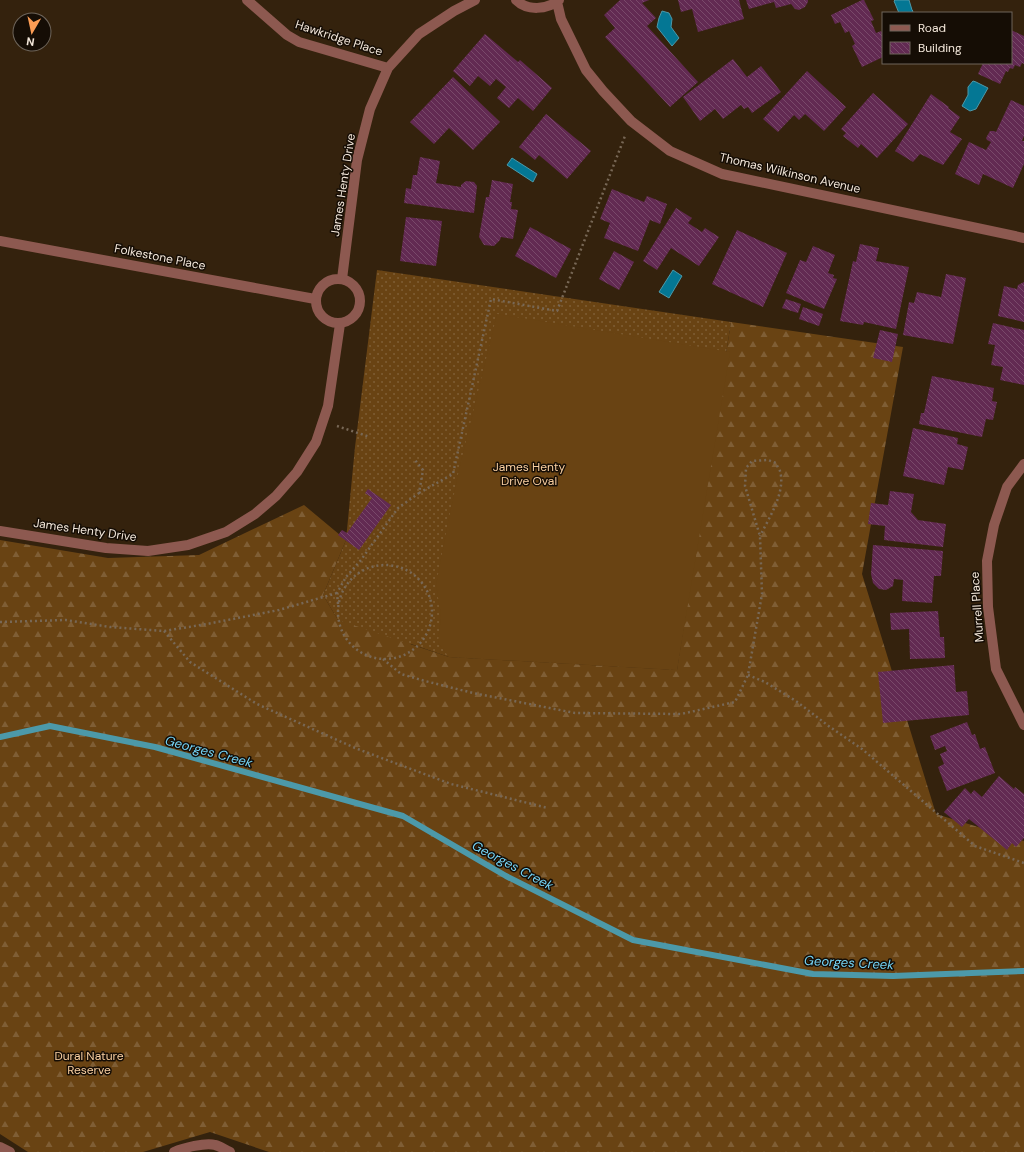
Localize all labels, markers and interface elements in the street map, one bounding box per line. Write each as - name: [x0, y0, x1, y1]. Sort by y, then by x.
- north arrow: [12, 12, 52, 52]
- legend: [882, 12, 1012, 64]
- street label: Hawkridge Place: [293, 16, 385, 60]
- text: Road: [918, 20, 946, 36]
- text: N: [25, 34, 35, 49]
- text: Building: [918, 40, 962, 56]
- street label: James Henty Drive: [327, 132, 359, 238]
- street label: Thomas Wilkinson Avenue: [718, 149, 862, 197]
- street label: Folkestone Place: [113, 240, 207, 274]
- park label: James Henty Drive Oval: [493, 459, 566, 489]
- street label: James Henty Drive: [32, 515, 138, 545]
- street label: Murrell Place: [967, 571, 987, 643]
- water label: Georges Creek: [163, 732, 255, 771]
- water label: Georges Creek: [469, 837, 557, 894]
- water label: Georges Creek: [804, 952, 895, 973]
- park label: Dural Nature Reserve: [54, 1048, 124, 1078]

